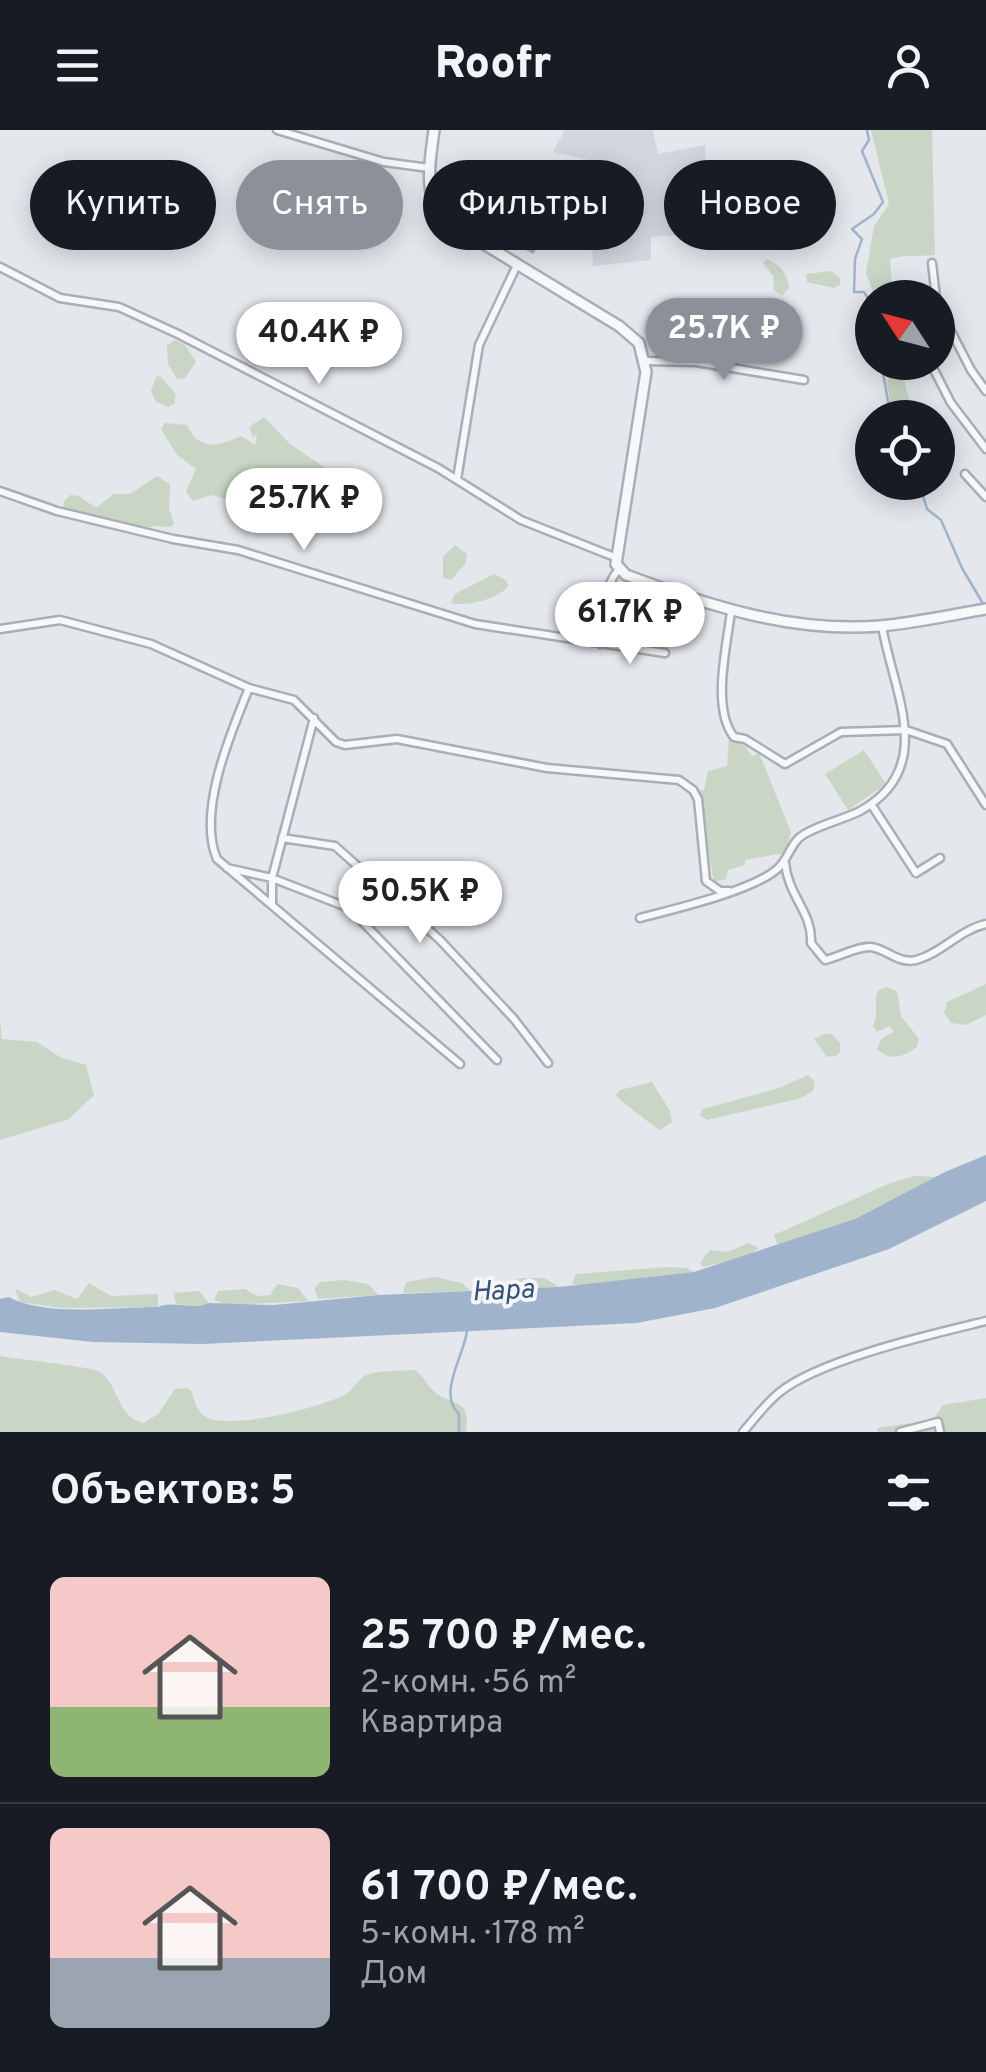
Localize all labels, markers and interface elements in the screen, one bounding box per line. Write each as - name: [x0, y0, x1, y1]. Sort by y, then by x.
- text: Roofr: [435, 37, 551, 94]
- icon: menu: [50, 38, 105, 93]
- icon: person: [881, 38, 936, 93]
- chip: Купить: [30, 160, 216, 250]
- chip: Снять: [236, 160, 403, 250]
- chip: Фильтры: [423, 160, 644, 250]
- chip: Новое: [664, 160, 836, 250]
- north arrow: [855, 280, 955, 380]
- map controls: [855, 280, 955, 500]
- pin: 25.7K ₽: [632, 298, 816, 383]
- pin: 40.4K ₽: [227, 302, 411, 387]
- text: 25.7K ₽: [668, 310, 780, 350]
- text: 40.4K ₽: [258, 314, 380, 354]
- button: locate: [855, 400, 955, 500]
- pin: 25.7K ₽: [212, 468, 396, 553]
- text: 25.7K ₽: [248, 480, 360, 520]
- pin: 61.7K ₽: [538, 582, 722, 667]
- text: 61.7K ₽: [577, 594, 683, 634]
- pin: 50.5K ₽: [328, 861, 512, 946]
- text: 50.5K ₽: [360, 873, 480, 913]
- water label: Нара: [471, 1272, 536, 1312]
- icon: filters: [881, 1465, 936, 1520]
- text: Объектов: 5: [50, 1466, 296, 1519]
- text: 25 700 ₽/мес.: [360, 1611, 646, 1664]
- icon: home: [130, 1617, 250, 1737]
- text: 2-комн. · 56 m²: [360, 1664, 576, 1704]
- text: Квартира: [360, 1704, 503, 1744]
- text: 61 700 ₽/мес.: [360, 1862, 638, 1915]
- icon: home: [130, 1868, 250, 1988]
- text: 5-комн. · 178 m²: [360, 1915, 585, 1955]
- text: Дом: [360, 1955, 427, 1995]

